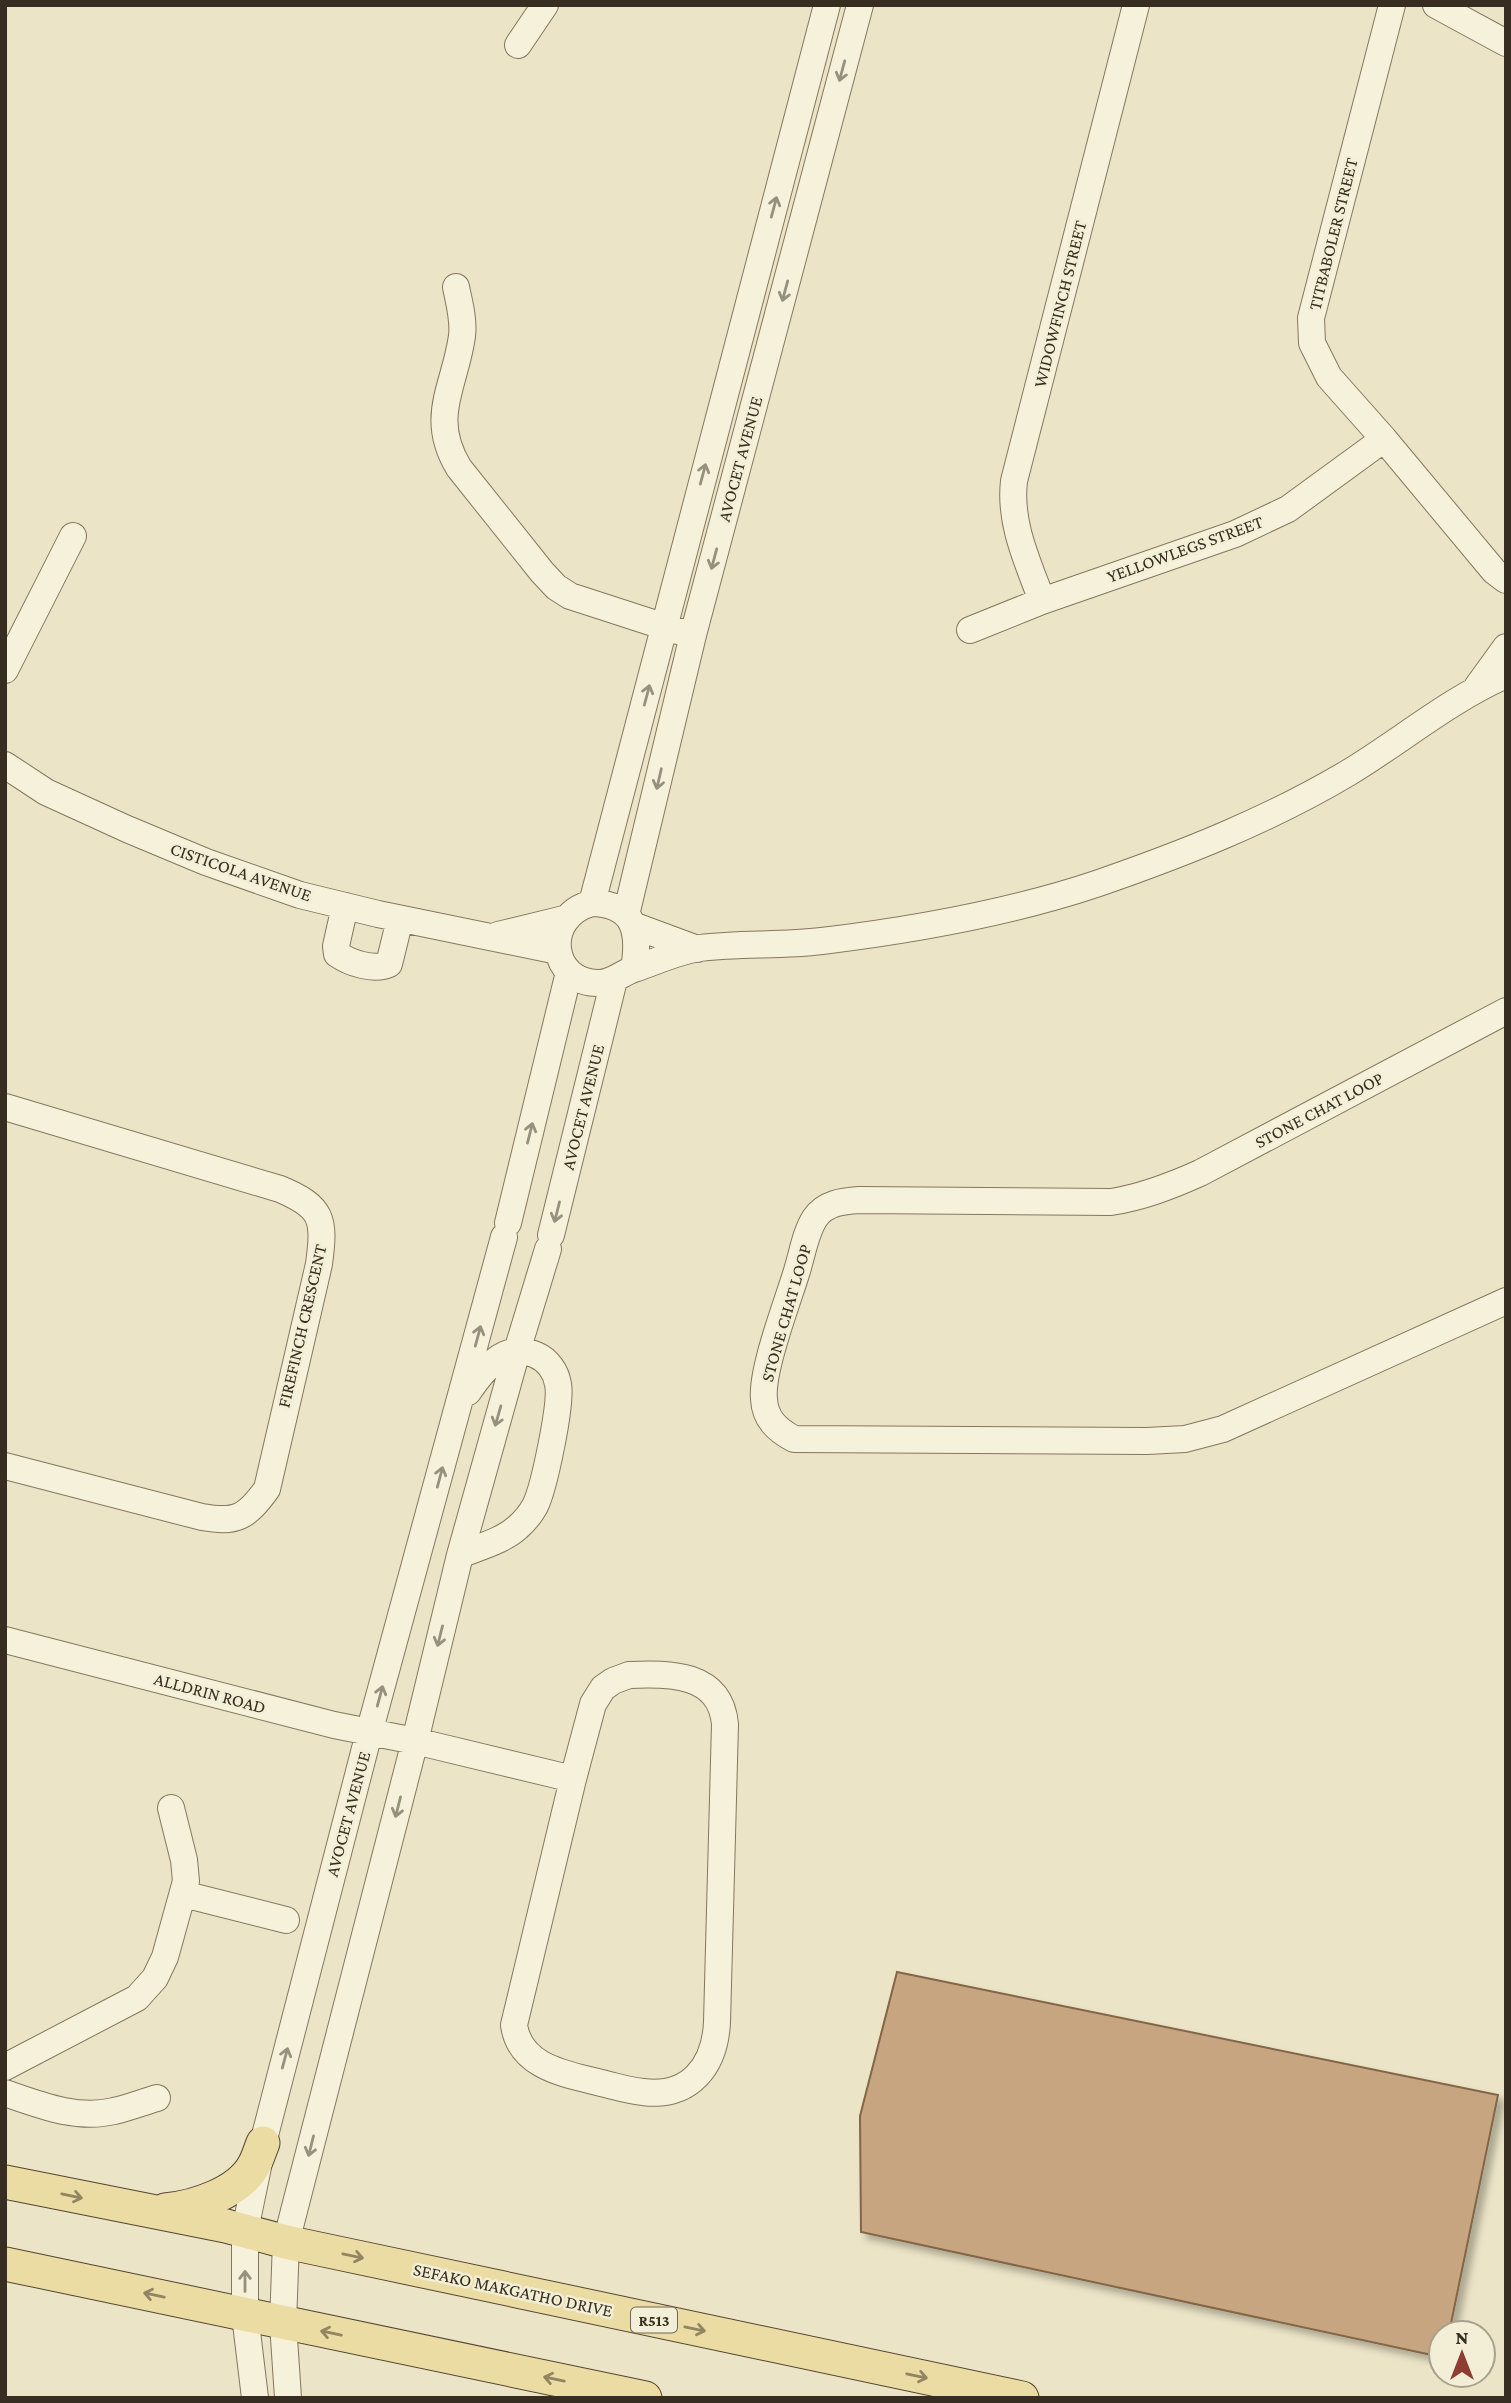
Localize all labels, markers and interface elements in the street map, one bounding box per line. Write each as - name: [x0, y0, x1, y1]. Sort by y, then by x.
- one-way arrow: [835, 59, 848, 82]
- street label: TITBABOLER STREET: [1304, 155, 1362, 312]
- one-way arrow: [768, 196, 781, 219]
- street label: WIDOWFINCH STREET: [1030, 218, 1091, 390]
- one-way arrow: [777, 280, 790, 302]
- street label: AVOCET AVENUE: [714, 394, 766, 524]
- one-way arrow: [697, 463, 710, 486]
- street label: YELLOWLEGS STREET: [1104, 511, 1266, 587]
- one-way arrow: [707, 547, 720, 569]
- one-way arrow: [641, 684, 654, 706]
- one-way arrow: [652, 767, 665, 790]
- street label: CISTICOLA AVENUE: [168, 838, 314, 906]
- street label: AVOCET AVENUE: [558, 1042, 608, 1172]
- street label: STONE CHAT LOOP: [1251, 1068, 1387, 1152]
- one-way arrow: [524, 1122, 537, 1145]
- one-way arrow: [550, 1200, 563, 1223]
- street label: FIREFINCH CRESCENT: [273, 1242, 331, 1410]
- street label: STONE CHAT LOOP: [757, 1242, 815, 1384]
- one-way arrow: [472, 1326, 485, 1348]
- one-way arrow: [491, 1405, 504, 1427]
- one-way arrow: [434, 1466, 447, 1488]
- one-way arrow: [433, 1624, 446, 1647]
- street label: ALLDRIN ROAD: [152, 1668, 268, 1718]
- one-way arrow: [374, 1685, 387, 1707]
- street label: AVOCET AVENUE: [322, 1749, 374, 1879]
- one-way arrow: [391, 1795, 404, 1818]
- one-way arrow: [279, 2047, 292, 2070]
- one-way arrow: [304, 2134, 317, 2157]
- one-way arrow: [60, 2189, 83, 2203]
- one-way arrow: [341, 2249, 364, 2263]
- street label: SEFAKO MAKGATHO DRIVE: [411, 2259, 615, 2321]
- one-way arrow: [238, 2270, 252, 2293]
- one-way arrow: [143, 2288, 166, 2302]
- road number: R513: [631, 2308, 677, 2332]
- north arrow: [1427, 2319, 1497, 2389]
- one-way arrow: [683, 2322, 706, 2336]
- one-way arrow: [320, 2326, 343, 2340]
- text: N: [1456, 2327, 1469, 2348]
- one-way arrow: [906, 2370, 928, 2383]
- one-way arrow: [543, 2372, 566, 2386]

